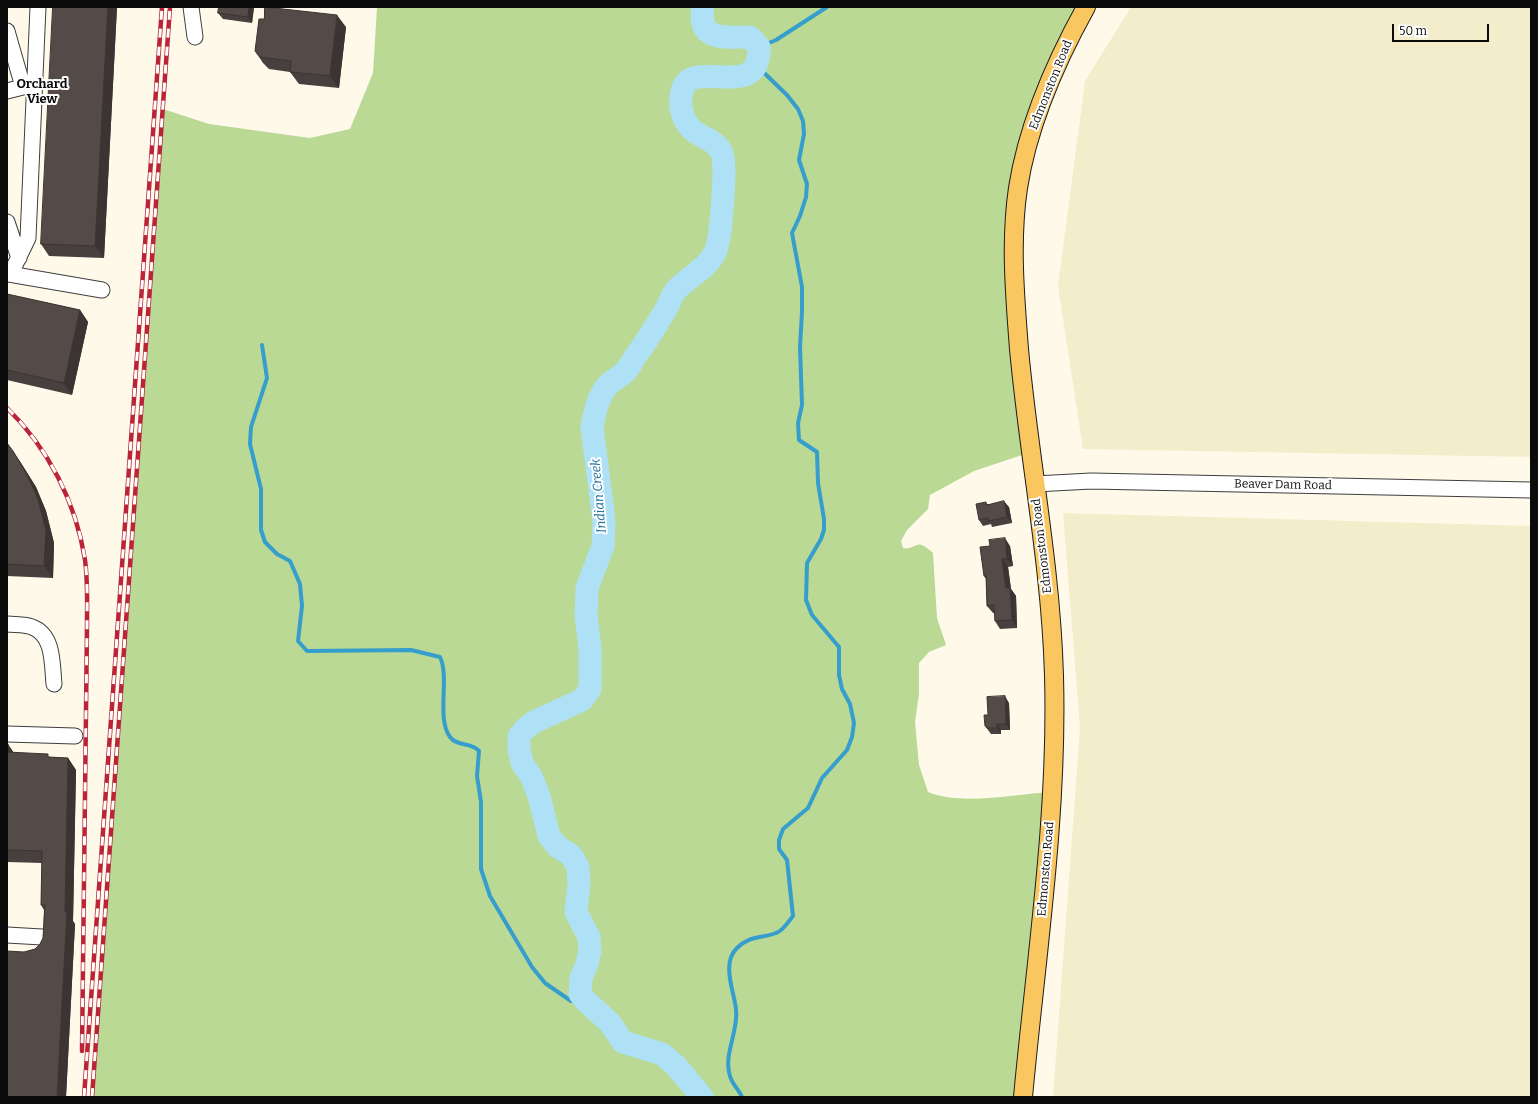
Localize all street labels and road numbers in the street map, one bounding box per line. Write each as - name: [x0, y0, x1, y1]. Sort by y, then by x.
- street label: Edmonston Road: [1026, 38, 1076, 132]
- street label: Beaver Dam Road: [1234, 477, 1332, 493]
- street label: Edmonston Road: [1029, 498, 1055, 594]
- street label: Edmonston Road: [1035, 821, 1057, 917]

